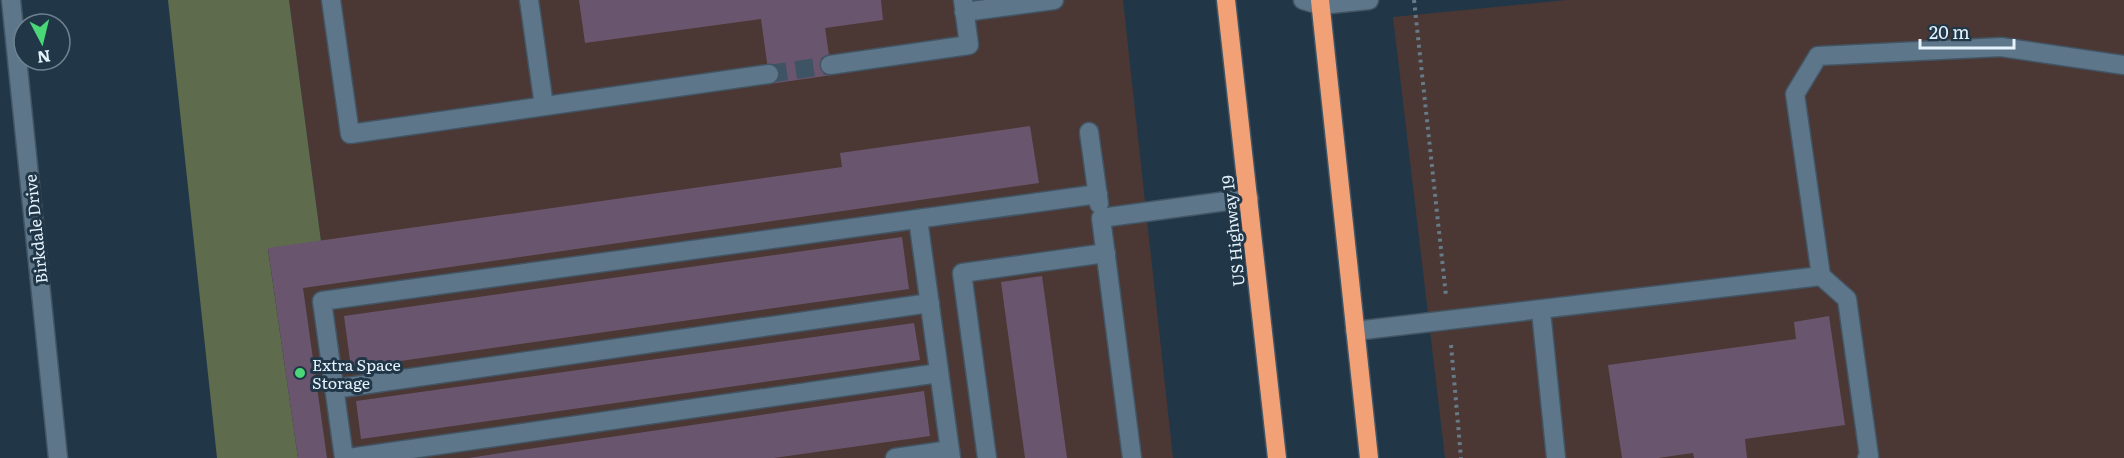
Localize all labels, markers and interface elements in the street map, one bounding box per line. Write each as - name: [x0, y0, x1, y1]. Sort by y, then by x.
- north arrow: [12, 12, 72, 72]
- scale bar: [1920, 12, 2014, 50]
- text: 20 m: [1929, 18, 1970, 45]
- text: N: [36, 45, 52, 71]
- street label: Birkdale Drive: [17, 173, 53, 285]
- street label: US Highway 19: [1214, 174, 1250, 288]
- place label: Extra Space Storage: [312, 352, 401, 394]
- marker: Extra Space Storage: [293, 366, 307, 380]

